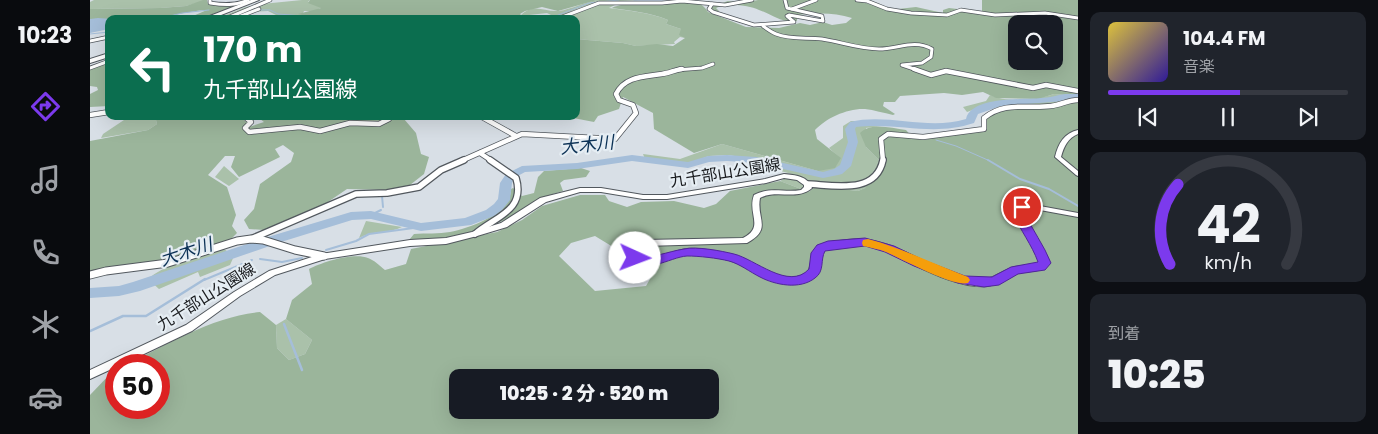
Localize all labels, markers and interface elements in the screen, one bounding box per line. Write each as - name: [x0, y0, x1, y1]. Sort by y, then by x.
- map controls: [1008, 15, 1063, 70]
- button: search: [1008, 15, 1063, 70]
- text: 10:23: [18, 20, 72, 51]
- text: 170 m: [203, 25, 302, 74]
- text: 104.4 FM: [1183, 25, 1265, 52]
- icon: left: [120, 35, 185, 100]
- text: 音楽: [1183, 55, 1215, 78]
- text: 九千部山公園線: [203, 74, 357, 105]
- icon: directions: [28, 89, 63, 124]
- icon: previous: [1134, 103, 1162, 131]
- icon: pause: [1214, 103, 1242, 131]
- icon: next: [1294, 103, 1322, 131]
- water label: 大木川: [559, 129, 617, 160]
- street label: 九千部山公園線: [668, 152, 782, 193]
- icon: music: [28, 162, 63, 197]
- pin: [1001, 186, 1043, 228]
- text: 42: [1196, 188, 1260, 261]
- icon: arrive: [1008, 193, 1036, 221]
- water label: 大木川: [156, 231, 217, 272]
- position arrow: [608, 231, 660, 283]
- icon: phone: [28, 235, 63, 270]
- text: km/h: [1204, 250, 1252, 275]
- street label: 九千部山公園線: [153, 257, 260, 336]
- icon: climate: [28, 307, 63, 342]
- text: 到着: [1108, 322, 1140, 345]
- text: 10:25: [1108, 348, 1206, 401]
- speed limit sign: 50: [105, 354, 170, 419]
- icon: car: [28, 380, 63, 415]
- text: 10:25 · 2 分 · 520 m: [500, 380, 668, 407]

